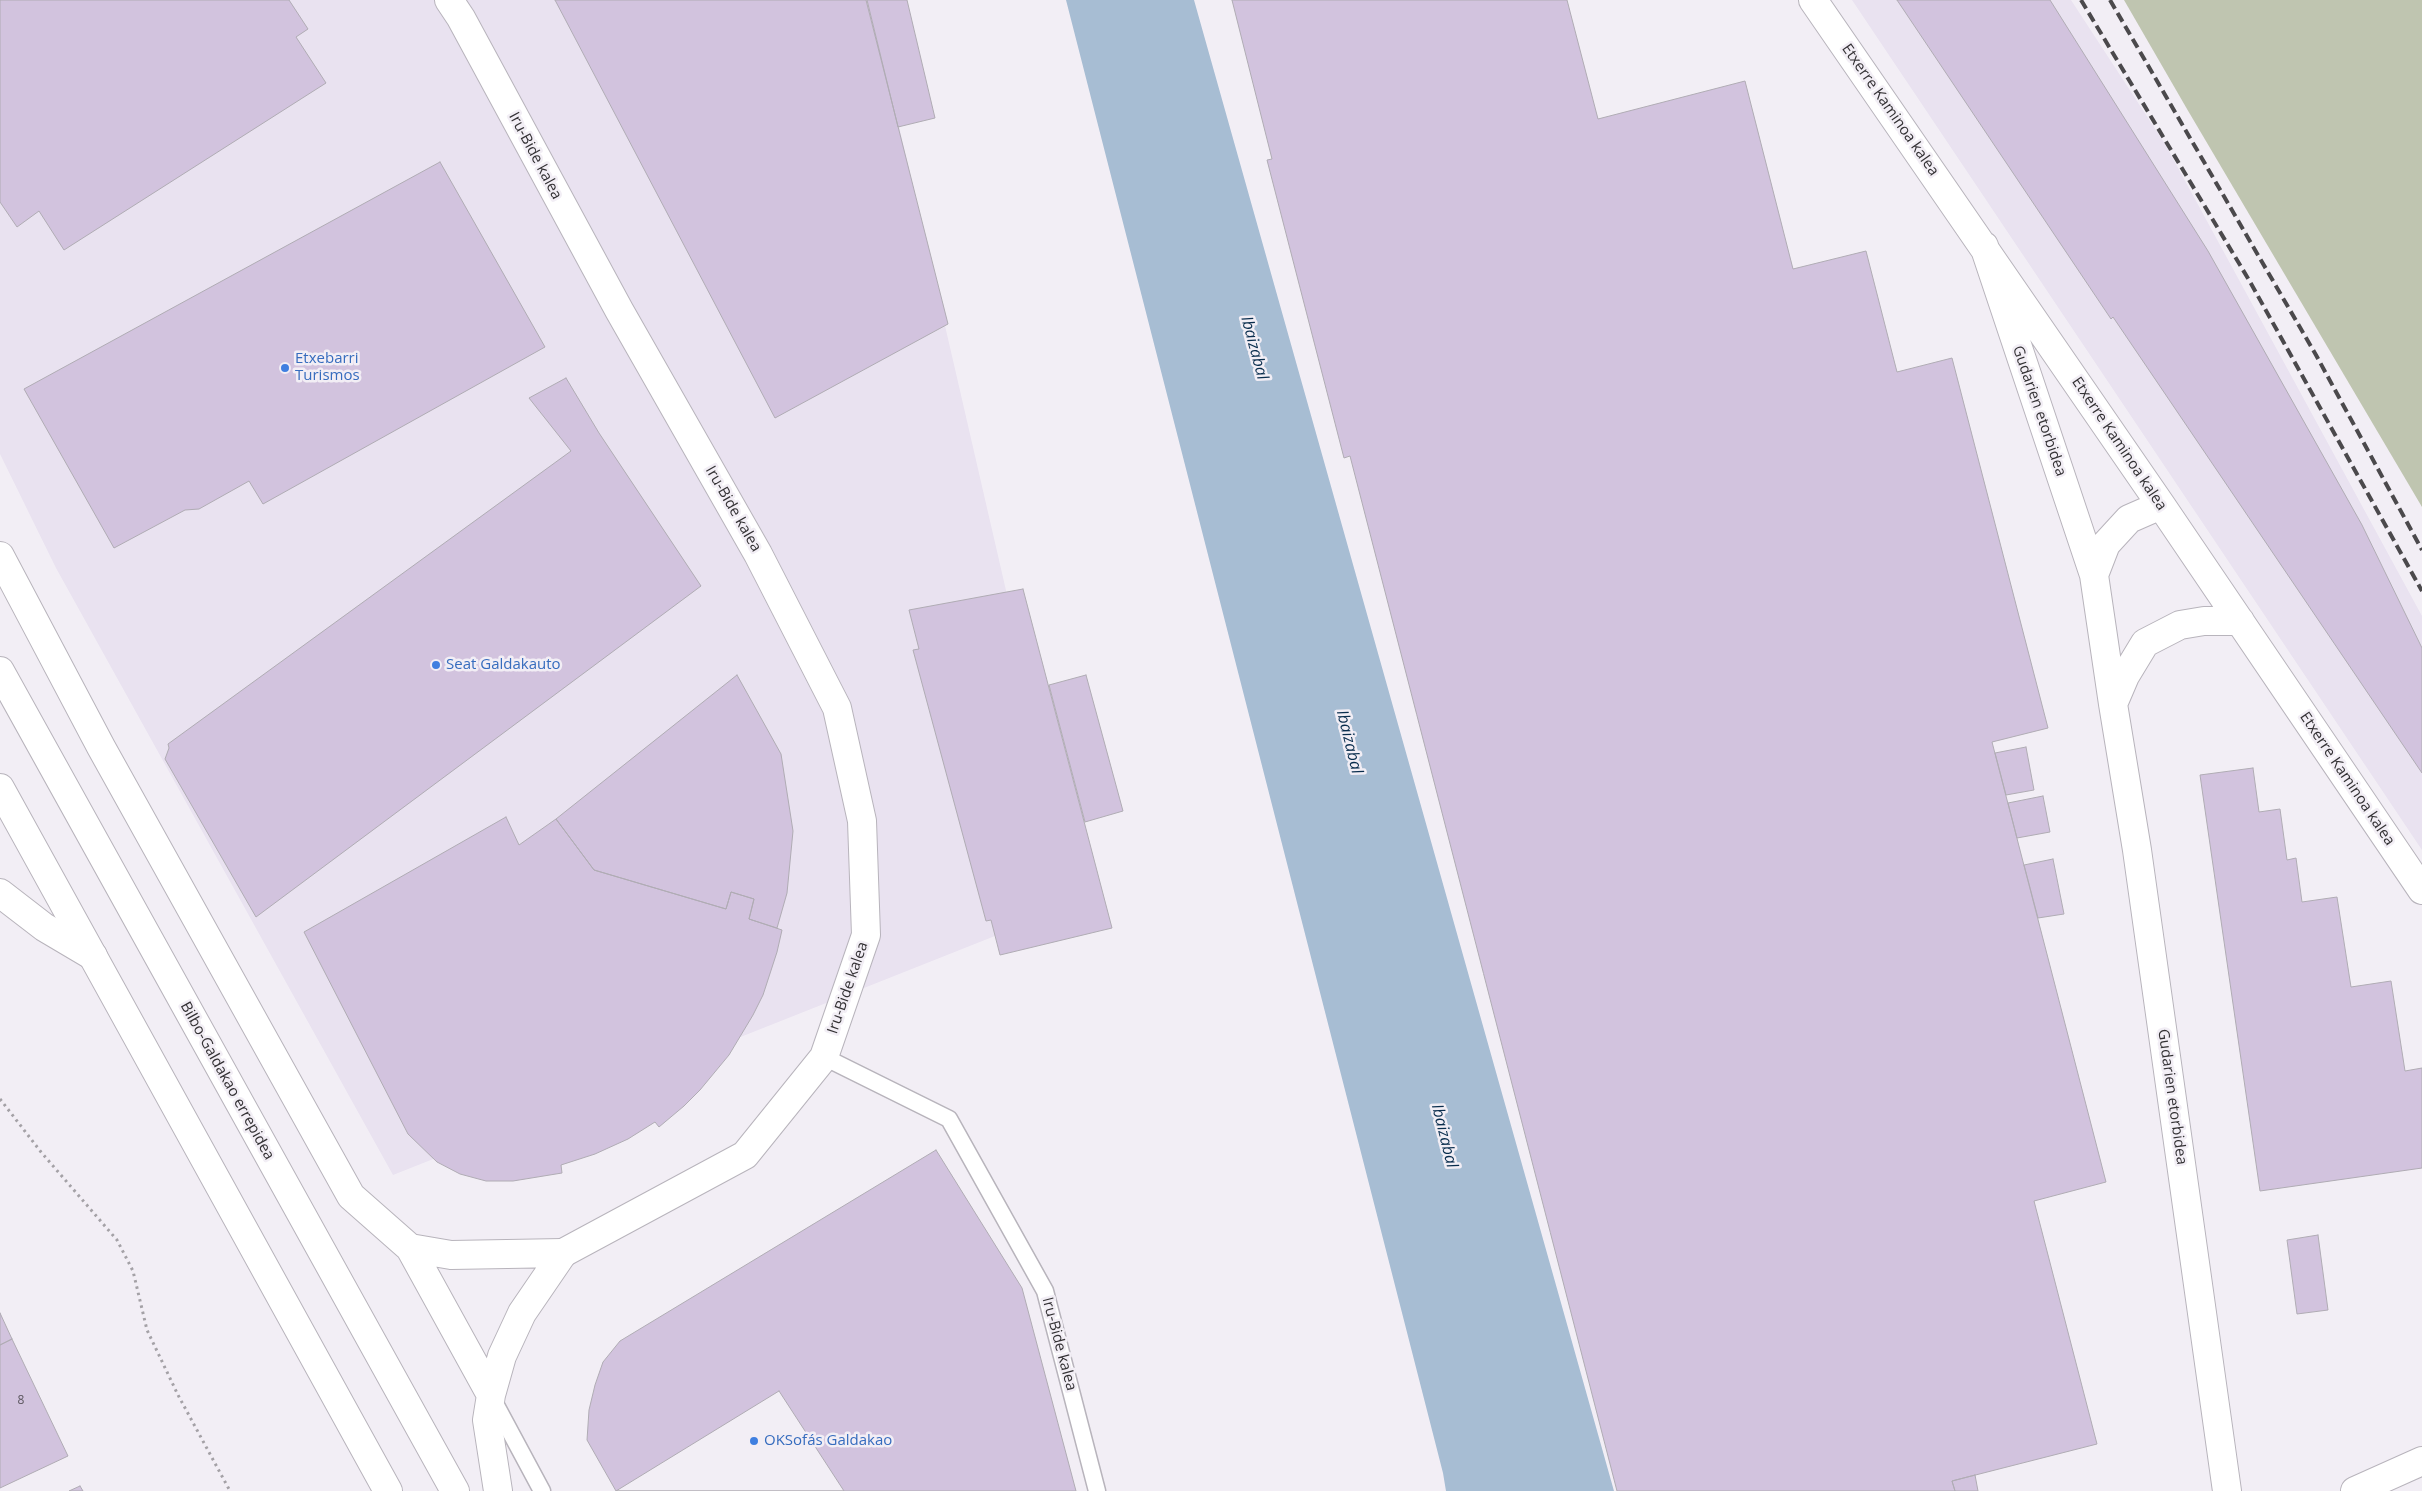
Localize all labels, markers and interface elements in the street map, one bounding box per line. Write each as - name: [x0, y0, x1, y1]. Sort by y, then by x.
- street label: Etxerre Kaminoa kalea: [1838, 41, 1942, 179]
- street label: Iru-Bide kalea: [505, 109, 565, 203]
- water label: Ibaizabal: [1236, 314, 1272, 382]
- street label: Gudarien etorbidea: [2008, 343, 2070, 479]
- place label: Etxebarri Turismos: [295, 350, 360, 385]
- marker: Etxebarri Turismos: [279, 362, 291, 374]
- street label: Etxerre Kaminoa kalea: [2068, 374, 2170, 514]
- street label: Iru-Bide kalea: [701, 463, 765, 555]
- place label: Seat Galdakauto: [446, 656, 561, 674]
- marker: Seat Galdakauto: [430, 659, 442, 671]
- water label: Ibaizabal: [1332, 708, 1366, 776]
- street label: Etxerre Kaminoa kalea: [2296, 709, 2398, 849]
- street label: Iru-Bide kalea: [824, 940, 872, 1036]
- street label: Bilbo-Galdakao errepidea: [176, 999, 278, 1163]
- street label: Gudarien etorbidea: [2154, 1028, 2190, 1166]
- water label: Ibaizabal: [1427, 1102, 1461, 1170]
- street label: Iru-Bide kalea: [1038, 1295, 1080, 1393]
- house number: 8: [18, 1394, 24, 1408]
- place label: OKSofás Galdakao: [764, 1432, 892, 1450]
- marker: OKSofás Galdakao: [748, 1435, 760, 1447]

